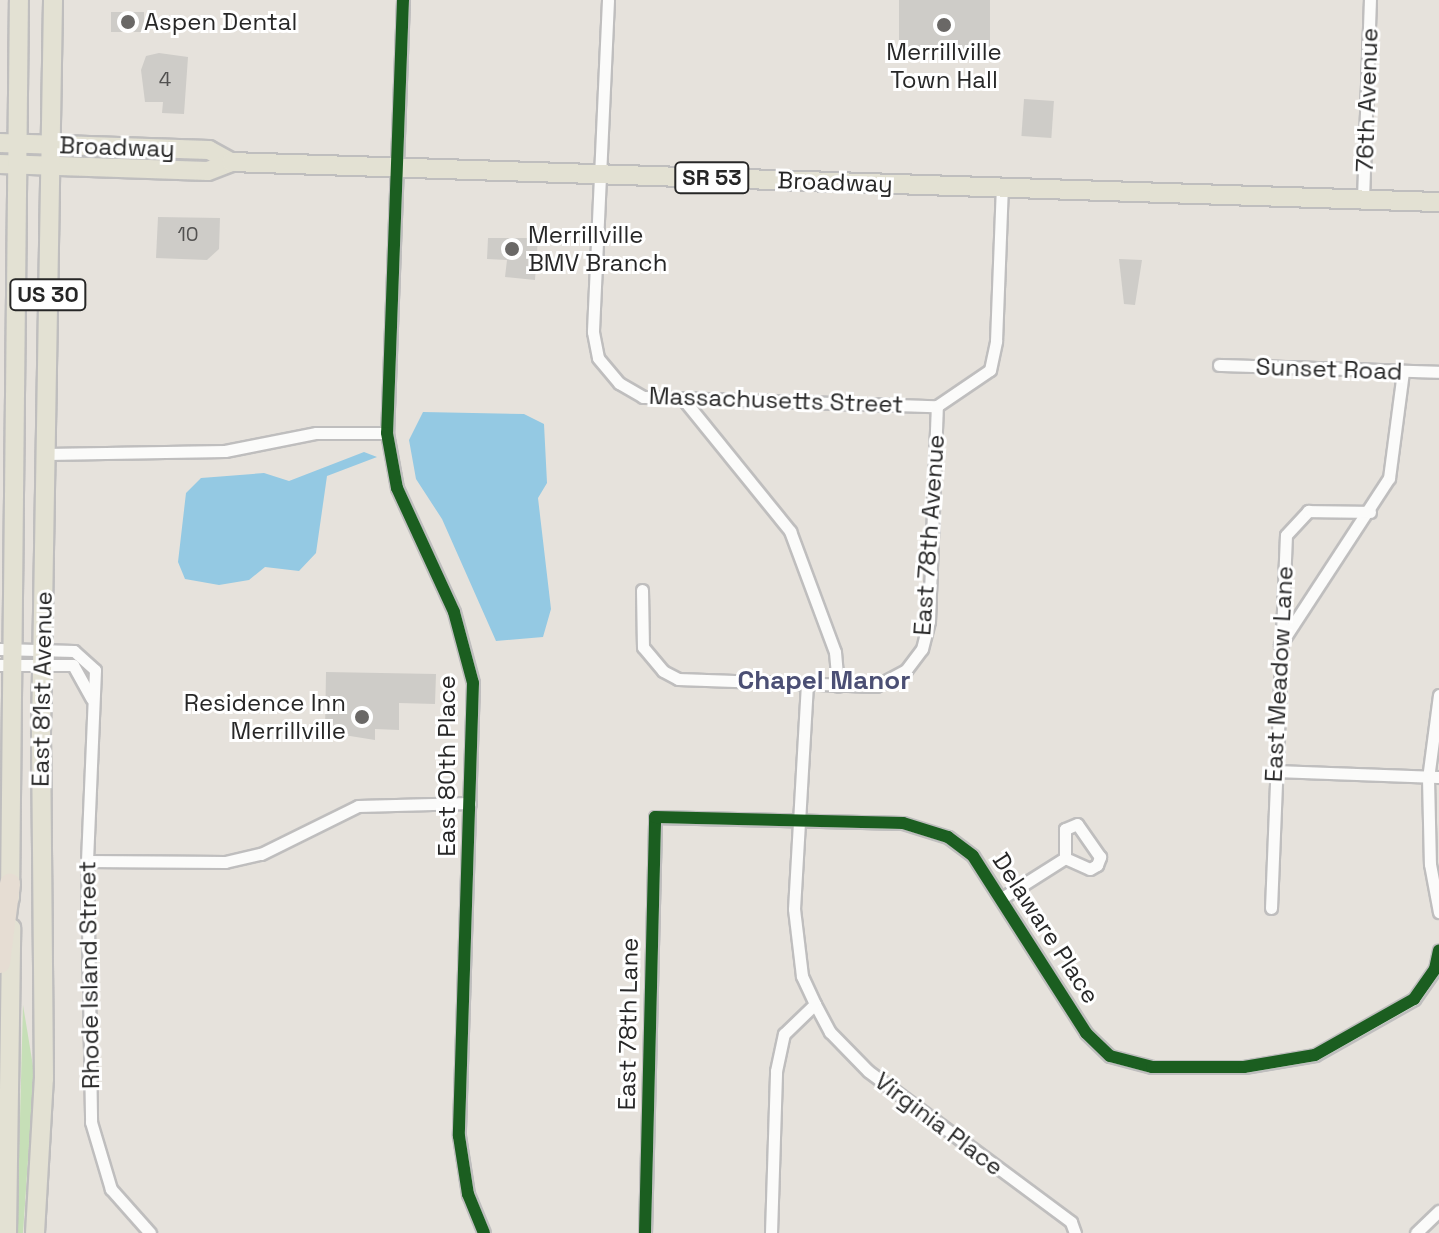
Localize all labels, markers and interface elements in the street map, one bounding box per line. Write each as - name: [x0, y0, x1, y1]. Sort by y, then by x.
- place label: Aspen Dental: [144, 8, 297, 36]
- marker: Aspen Dental: [119, 13, 137, 31]
- marker: Merrillville Town Hall: [935, 16, 953, 34]
- street label: 76th Avenue: [1350, 27, 1384, 173]
- place label: Merrillville Town Hall: [886, 38, 1002, 94]
- house number: 4: [159, 67, 171, 91]
- street label: Broadway: [59, 131, 175, 163]
- road number: SR 53: [674, 160, 750, 196]
- street label: Broadway: [777, 166, 893, 198]
- place label: Merrillville BMV Branch: [528, 221, 668, 277]
- house number: 10: [177, 222, 199, 246]
- marker: Merrillville BMV Branch: [503, 240, 521, 258]
- road number: US 30: [8, 277, 88, 313]
- street label: Sunset Road: [1255, 352, 1403, 386]
- street label: Massachusetts Street: [648, 381, 904, 419]
- street label: East 78th Avenue: [908, 433, 950, 637]
- street label: East Meadow Lane: [1259, 565, 1299, 783]
- street label: East 81st Avenue: [26, 591, 58, 787]
- district label: Chapel Manor: [737, 665, 911, 697]
- street label: East 80th Place: [433, 675, 461, 857]
- place label: Residence Inn Merrillville: [184, 689, 346, 745]
- marker: Residence Inn Merrillville: [353, 708, 371, 726]
- street label: Delaware Place: [987, 847, 1105, 1009]
- street label: Rhode Island Street: [73, 861, 105, 1089]
- street label: East 78th Lane: [612, 937, 644, 1111]
- street label: Virginia Place: [869, 1066, 1009, 1182]

